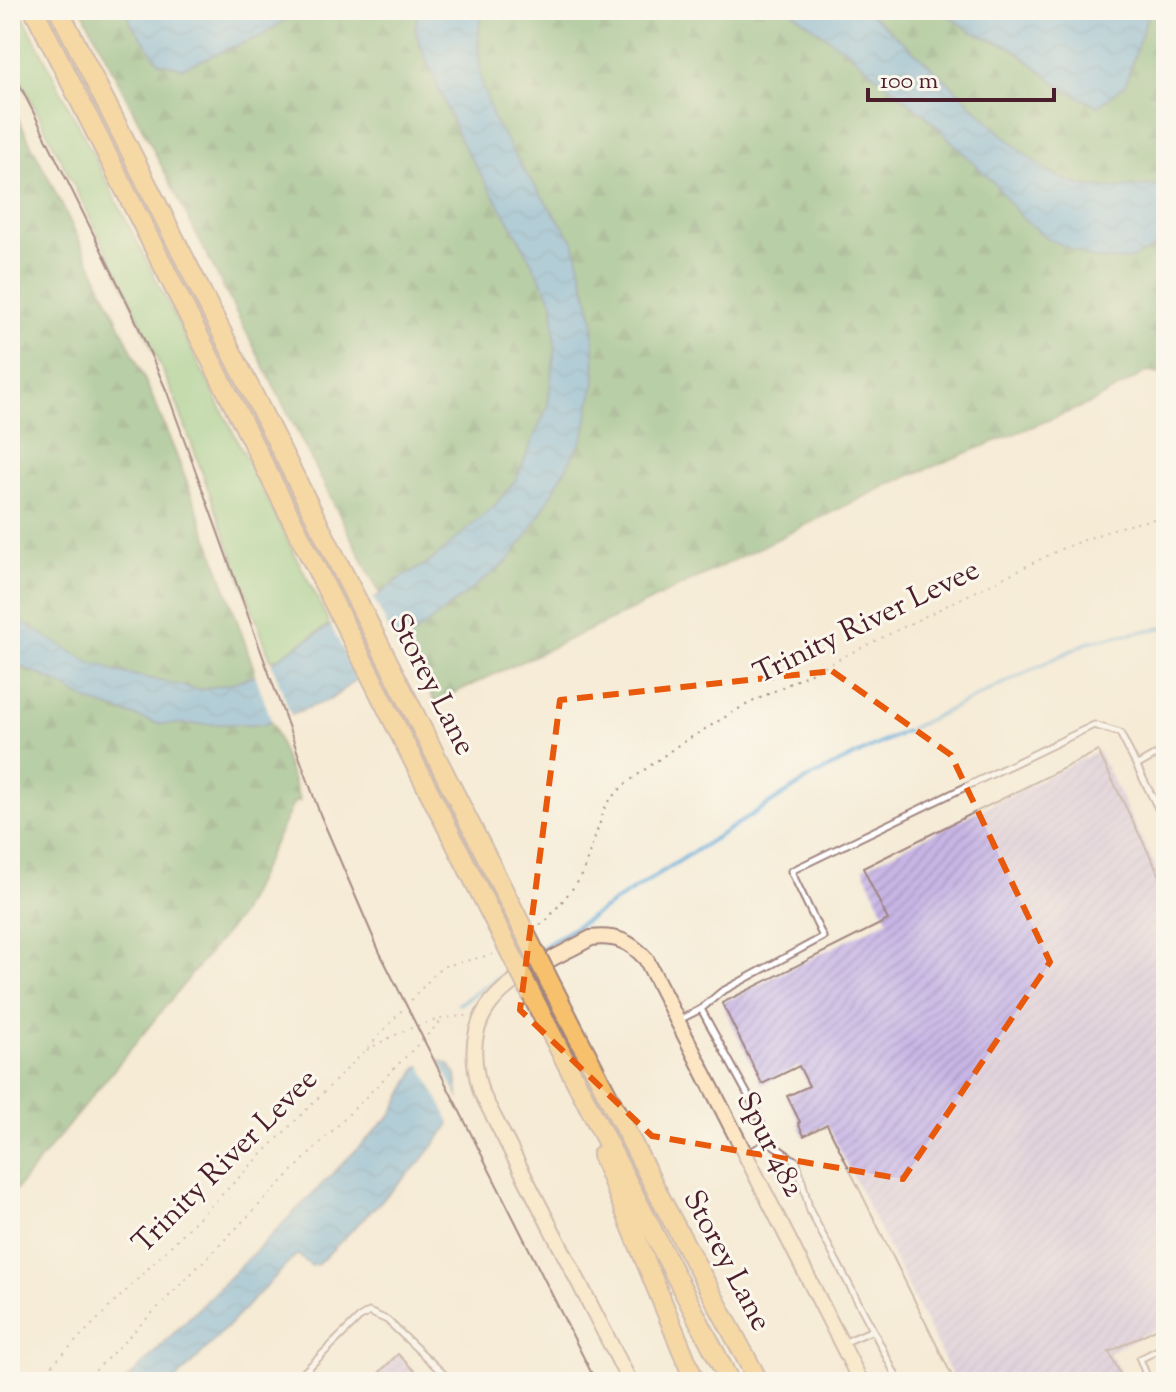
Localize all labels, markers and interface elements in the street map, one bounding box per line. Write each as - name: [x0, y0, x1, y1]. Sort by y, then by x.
- scale bar: [868, 52, 1054, 102]
- text: 100 m: [880, 65, 938, 99]
- street label: Trinity River Levee: [747, 550, 987, 696]
- street label: Storey Lane: [377, 607, 485, 763]
- street label: Trinity River Levee: [124, 1060, 328, 1264]
- street label: Spur 482: [724, 1085, 814, 1205]
- street label: Storey Lane: [671, 1183, 781, 1339]

